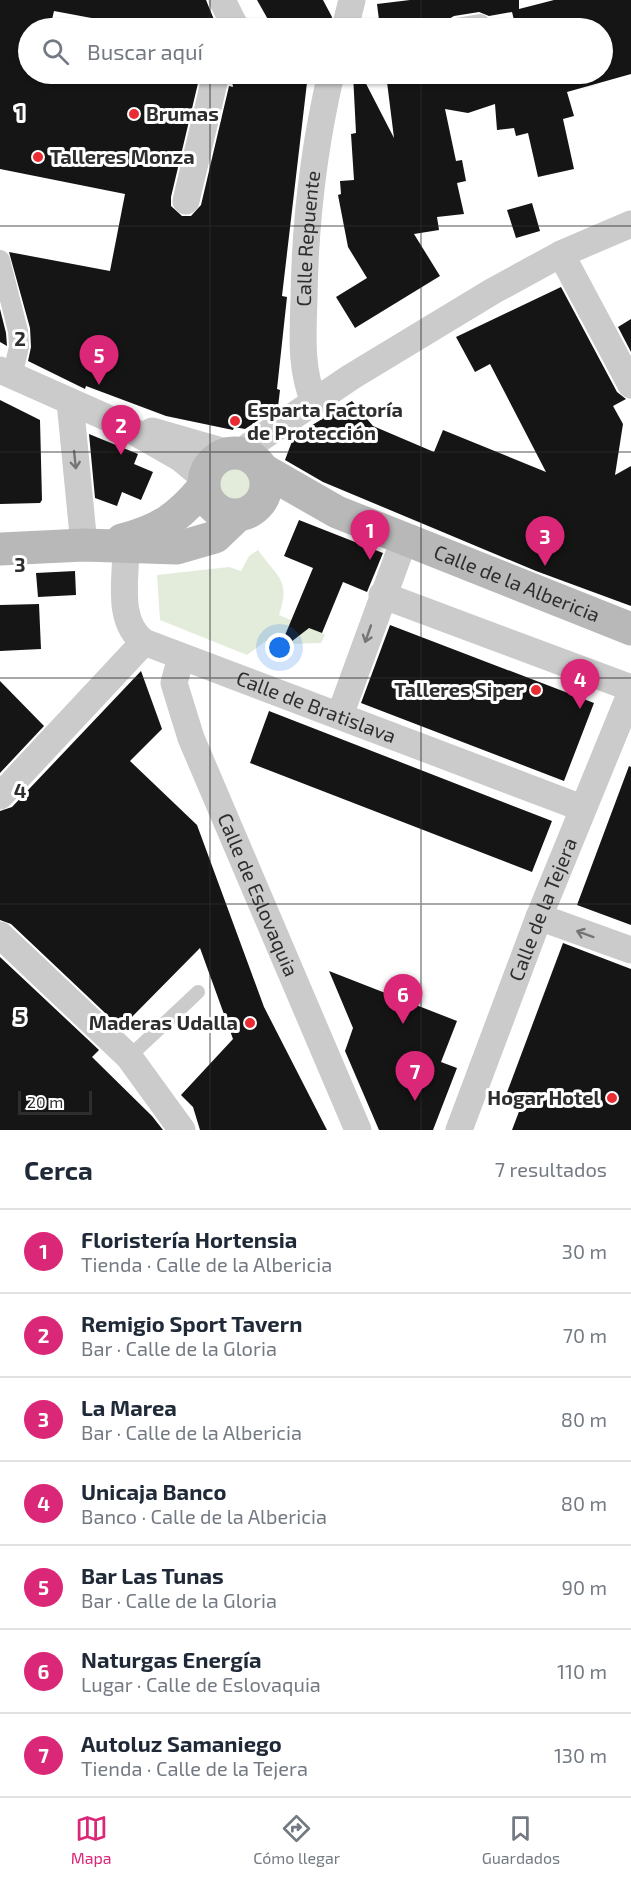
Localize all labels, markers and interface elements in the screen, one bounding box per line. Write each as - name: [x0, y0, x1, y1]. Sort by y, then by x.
- search box: [18, 18, 613, 84]
- icon: search: [39, 35, 72, 68]
- text: Buscar aquí: [87, 38, 203, 64]
- text: 1: [16, 100, 24, 124]
- place label: Brumas: [146, 101, 219, 125]
- marker: Brumas: [127, 107, 141, 121]
- place label: Talleres Monza: [50, 144, 195, 168]
- marker: Talleres Monza: [31, 150, 45, 164]
- street label: Calle Repuente: [291, 169, 324, 307]
- text: 2: [14, 326, 26, 350]
- pin: 5: [80, 336, 118, 385]
- place label: Esparta Factoría de Protección: [247, 397, 403, 444]
- pin: 2: [102, 406, 140, 455]
- marker: Esparta Factoría de Protección: [228, 414, 242, 428]
- one-way arrow: [70, 450, 81, 470]
- pin: 1: [350, 510, 389, 560]
- pin: 3: [526, 516, 564, 566]
- street label: Calle de la Albericia: [431, 539, 604, 626]
- text: 3: [14, 552, 26, 576]
- one-way arrow: [362, 624, 373, 643]
- your location: [265, 633, 294, 662]
- pin: 4: [560, 660, 600, 709]
- street label: Calle de Bratislava: [233, 665, 400, 747]
- place label: Talleres Siper: [394, 677, 524, 701]
- marker: Talleres Siper: [529, 683, 543, 697]
- text: 4: [14, 778, 27, 802]
- street label: Calle de Eslovaquia: [213, 809, 304, 980]
- street label: Calle de la Tejera: [503, 834, 581, 984]
- one-way arrow: [576, 927, 595, 938]
- pin: 6: [384, 974, 422, 1024]
- text: 5: [14, 1004, 26, 1028]
- place label: Maderas Udalla: [89, 1010, 238, 1034]
- marker: Maderas Udalla: [243, 1016, 257, 1030]
- pin: 7: [396, 1052, 434, 1101]
- place label: Hogar Hotel: [487, 1085, 600, 1109]
- scale bar: [18, 1088, 92, 1116]
- marker: Hogar Hotel: [605, 1091, 619, 1105]
- text: 20 m: [27, 1092, 63, 1111]
- text: Cerca: [24, 1154, 93, 1185]
- text: 7 resultados: [495, 1157, 607, 1181]
- text: Floristería Hortensia: [81, 1226, 297, 1252]
- text: 1: [39, 1239, 48, 1263]
- text: 30 m: [562, 1239, 607, 1263]
- text: Tienda · Calle de la Albericia: [81, 1252, 332, 1276]
- text: Remigio Sport Tavern: [81, 1310, 302, 1336]
- text: 2: [38, 1323, 49, 1347]
- text: 70 m: [563, 1323, 607, 1347]
- text: Bar · Calle de la Gloria: [81, 1336, 277, 1360]
- text: La Marea: [81, 1394, 177, 1420]
- text: 3: [38, 1407, 49, 1431]
- text: 80 m: [561, 1407, 607, 1431]
- text: Bar · Calle de la Albericia: [81, 1420, 302, 1444]
- text: Unicaja Banco: [81, 1478, 226, 1504]
- text: 4: [37, 1491, 50, 1515]
- text: 80 m: [561, 1491, 607, 1515]
- text: Banco · Calle de la Albericia: [81, 1504, 327, 1528]
- text: Bar Las Tunas: [81, 1562, 224, 1588]
- text: 5: [38, 1575, 49, 1599]
- text: 90 m: [562, 1575, 607, 1599]
- text: Bar · Calle de la Gloria: [81, 1588, 277, 1612]
- text: Naturgas Energía: [81, 1646, 262, 1672]
- text: 6: [38, 1659, 49, 1683]
- text: 110 m: [557, 1659, 607, 1683]
- text: Lugar · Calle de Eslovaquia: [81, 1672, 321, 1696]
- text: Autoluz Samaniego: [81, 1730, 282, 1756]
- text: 7: [38, 1743, 49, 1767]
- text: 130 m: [554, 1743, 607, 1767]
- text: Tienda · Calle de la Tejera: [81, 1756, 308, 1780]
- tab: Mapa: [71, 1812, 112, 1867]
- tab: Cómo llegar: [253, 1812, 340, 1867]
- tab: Guardados: [482, 1812, 560, 1867]

